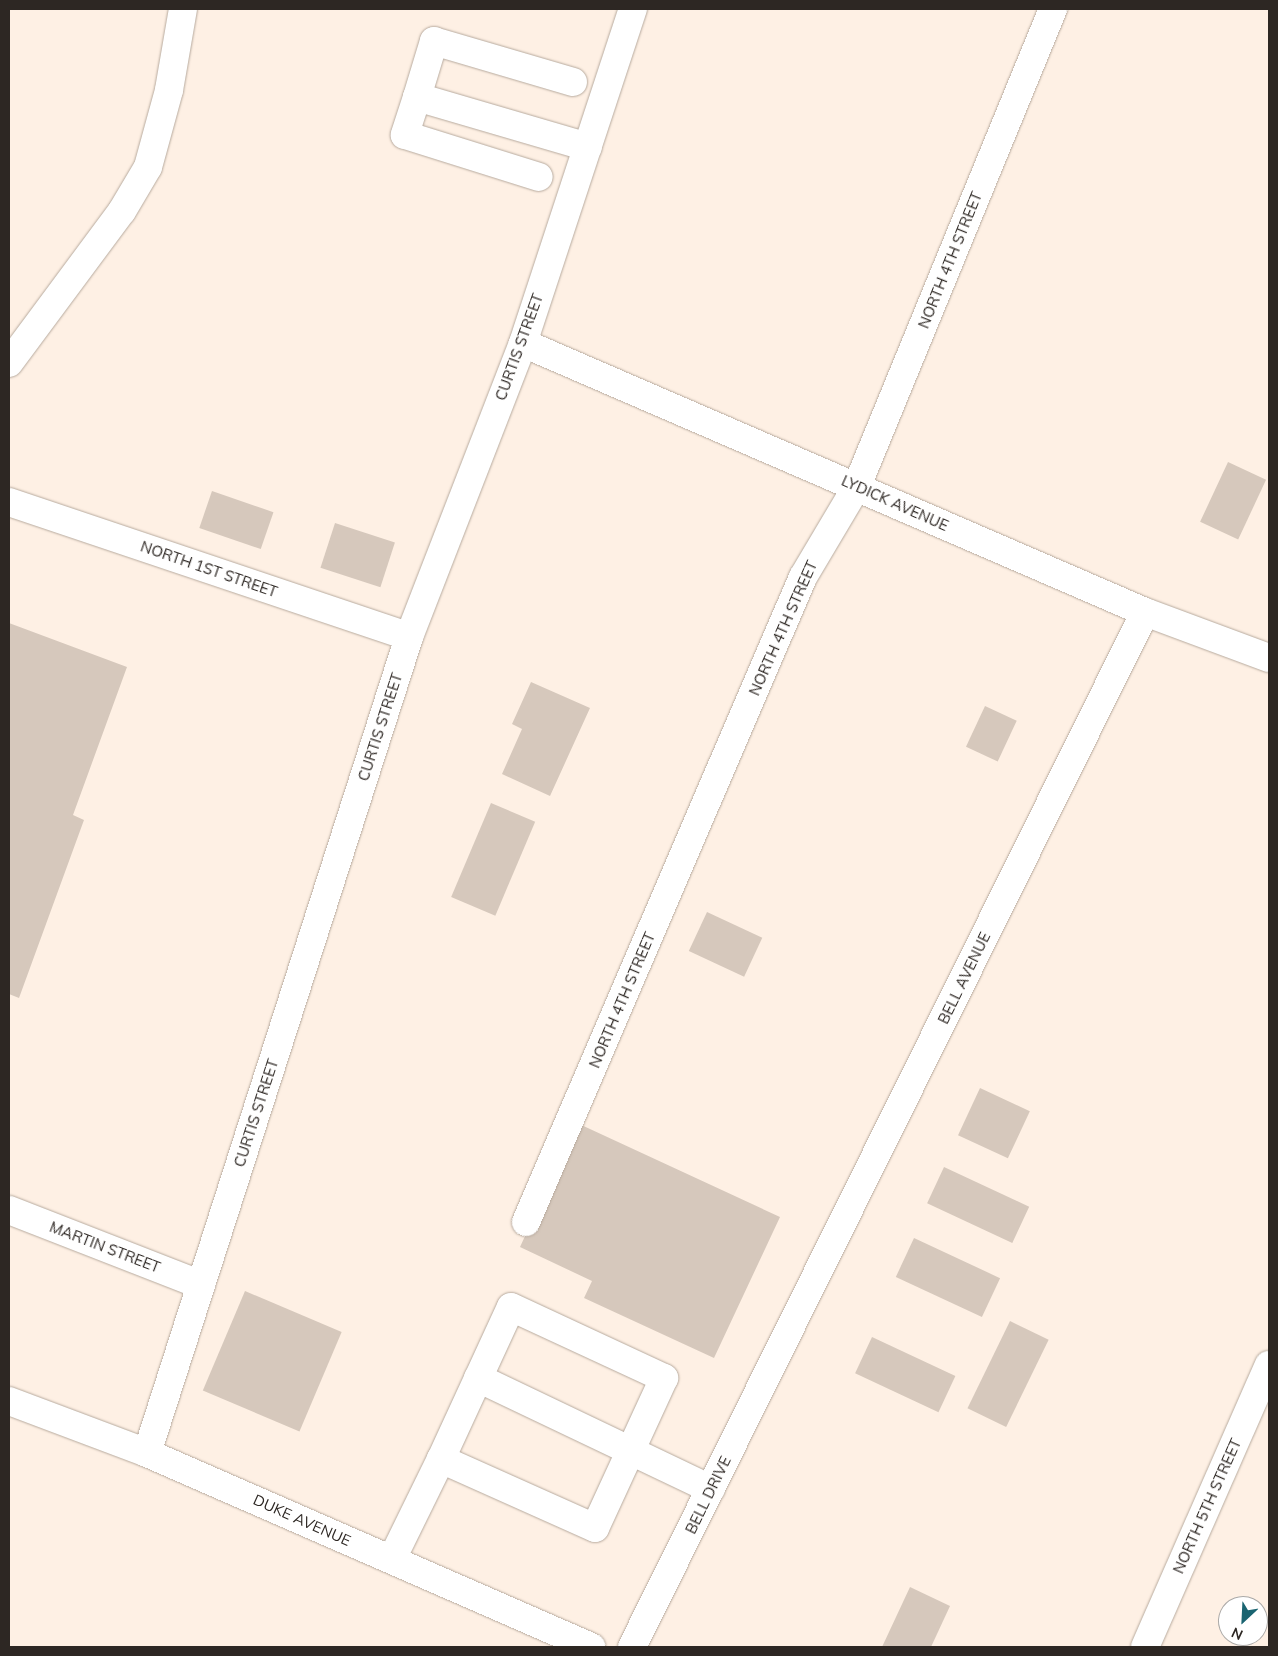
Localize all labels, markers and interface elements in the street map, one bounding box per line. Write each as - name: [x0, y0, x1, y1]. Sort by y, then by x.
- street label: NORTH 4TH STREET: [914, 189, 986, 331]
- street label: CURTIS STREET: [491, 291, 547, 403]
- street label: LYDICK AVENUE: [839, 471, 951, 535]
- street label: NORTH 1ST STREET: [138, 537, 280, 601]
- street label: NORTH 4TH STREET: [745, 558, 821, 698]
- street label: CURTIS STREET: [354, 671, 406, 783]
- street label: NORTH 4TH STREET: [585, 929, 659, 1071]
- street label: BELL AVENUE: [934, 929, 994, 1027]
- street label: CURTIS STREET: [230, 1057, 282, 1169]
- street label: MARTIN STREET: [47, 1218, 163, 1276]
- street label: NORTH 5TH STREET: [1169, 1436, 1245, 1576]
- street label: BELL DRIVE: [681, 1453, 735, 1537]
- street label: DUKE AVENUE: [250, 1490, 354, 1550]
- north arrow: [1218, 1596, 1268, 1646]
- text: N: [1228, 1623, 1246, 1644]

